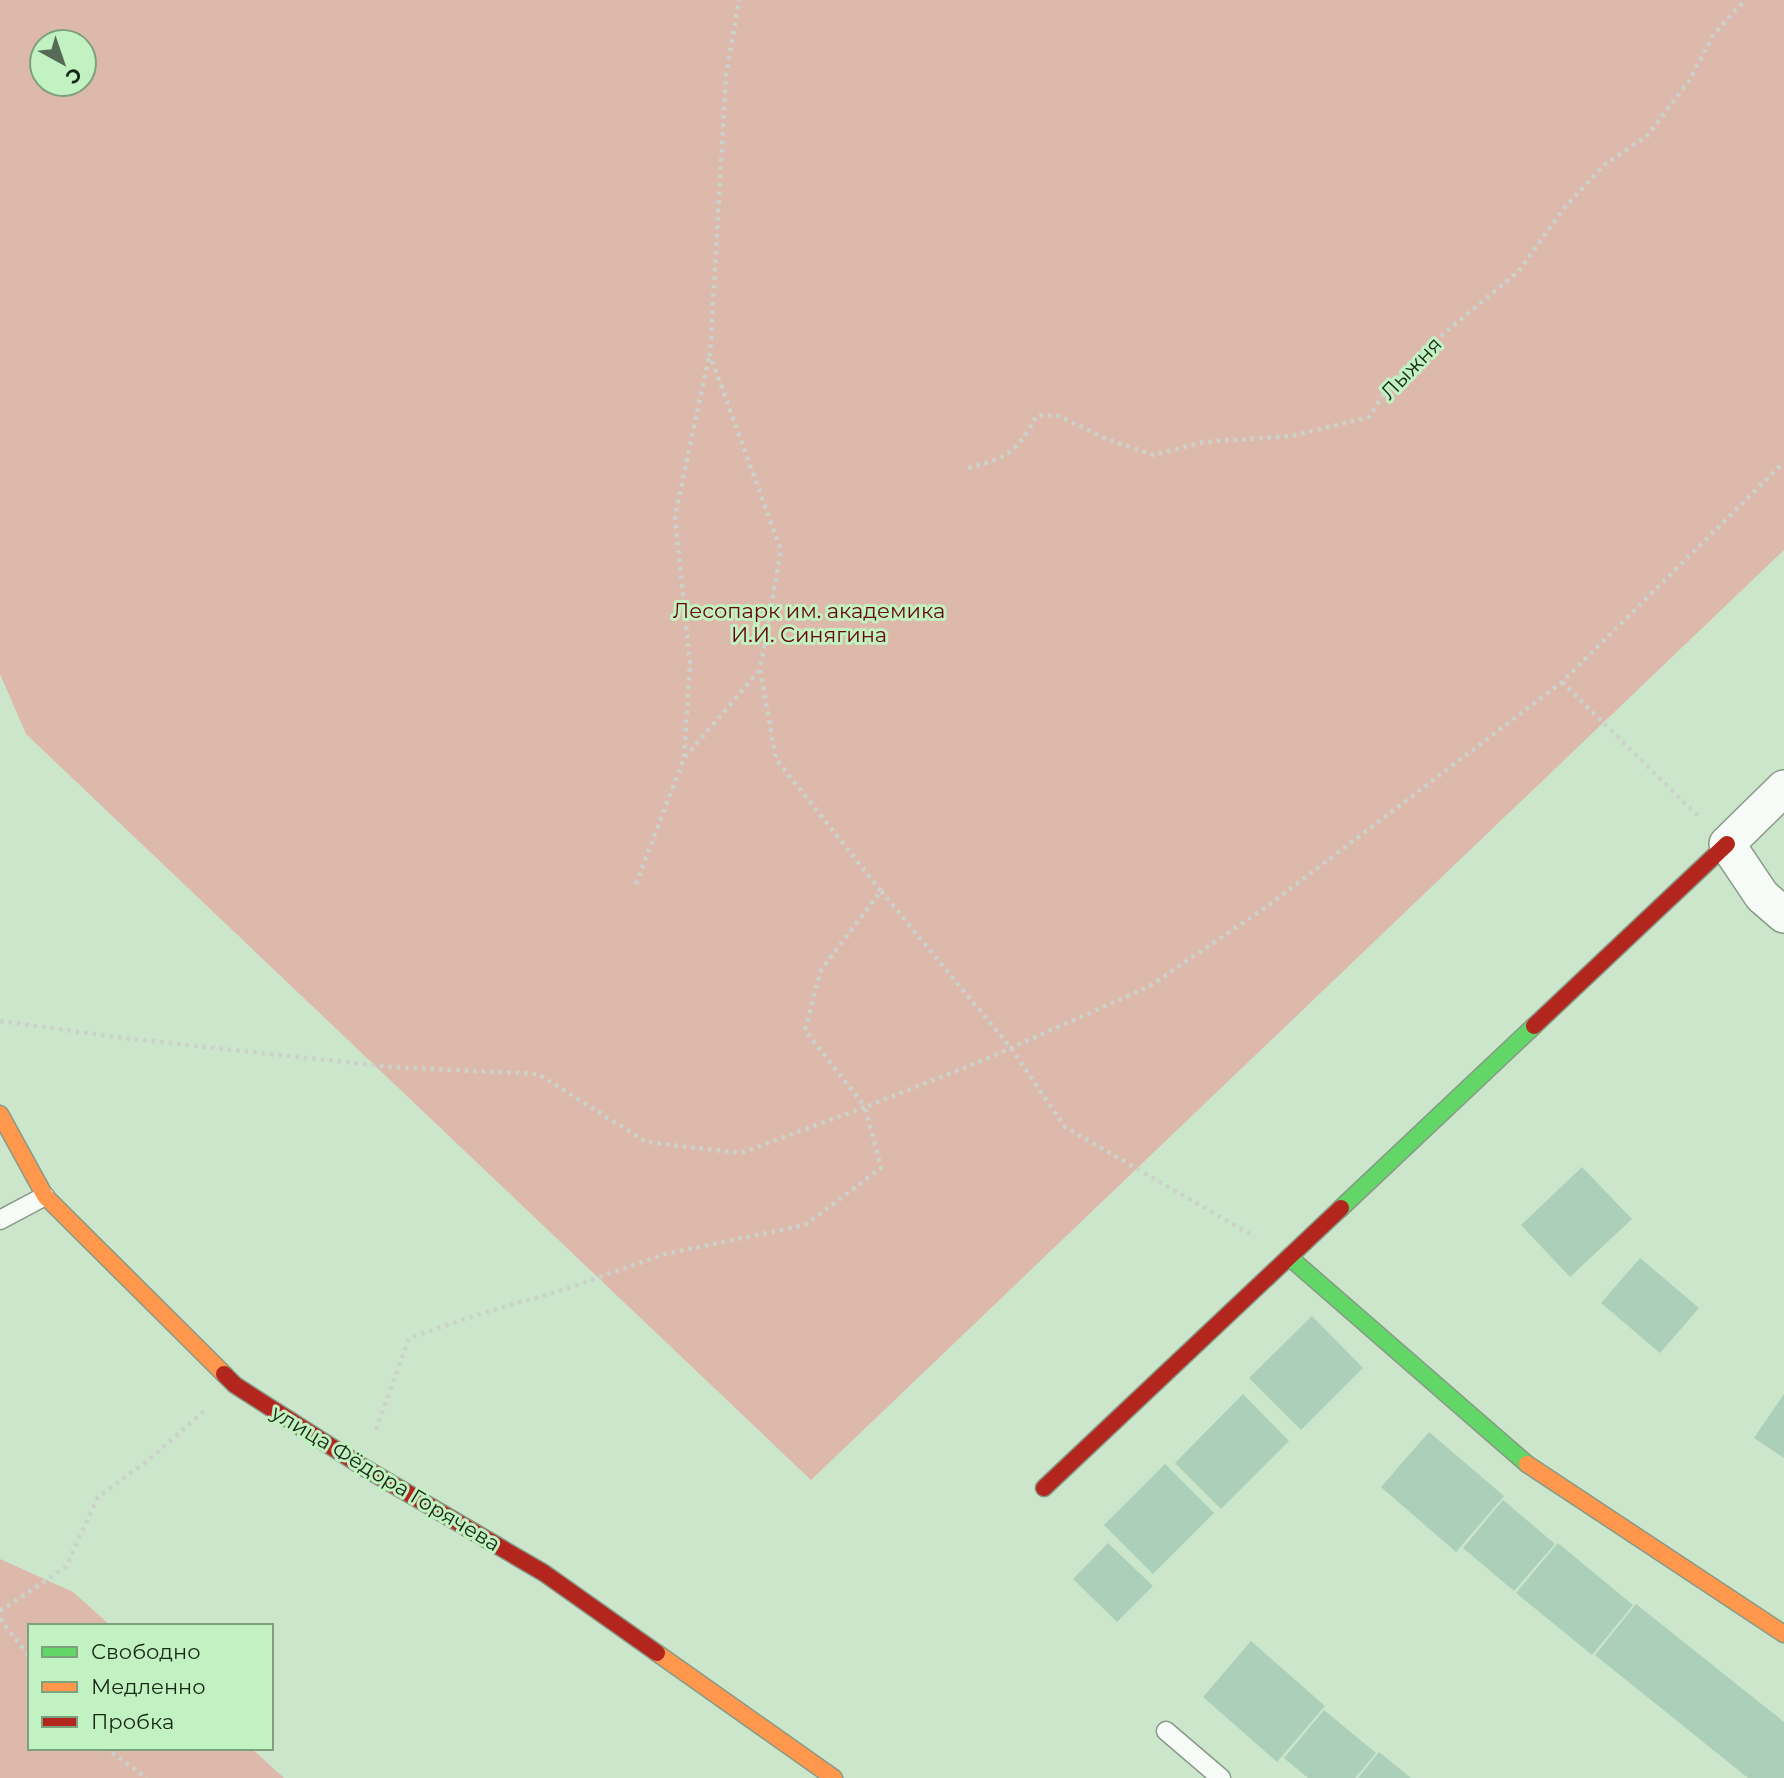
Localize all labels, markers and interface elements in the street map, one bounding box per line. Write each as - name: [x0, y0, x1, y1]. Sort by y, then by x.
- north arrow: [28, 28, 98, 98]
- text: С: [61, 62, 86, 89]
- street label: Лыжня: [1375, 332, 1447, 404]
- park label: Лесопарк им. академика И.И. Синягина: [673, 598, 945, 647]
- street label: улица Фёдора Горячева: [266, 1399, 505, 1556]
- legend: [28, 1624, 273, 1750]
- text: Свободно: [91, 1639, 201, 1664]
- text: Медленно: [91, 1674, 206, 1699]
- text: Пробка: [91, 1709, 174, 1734]

